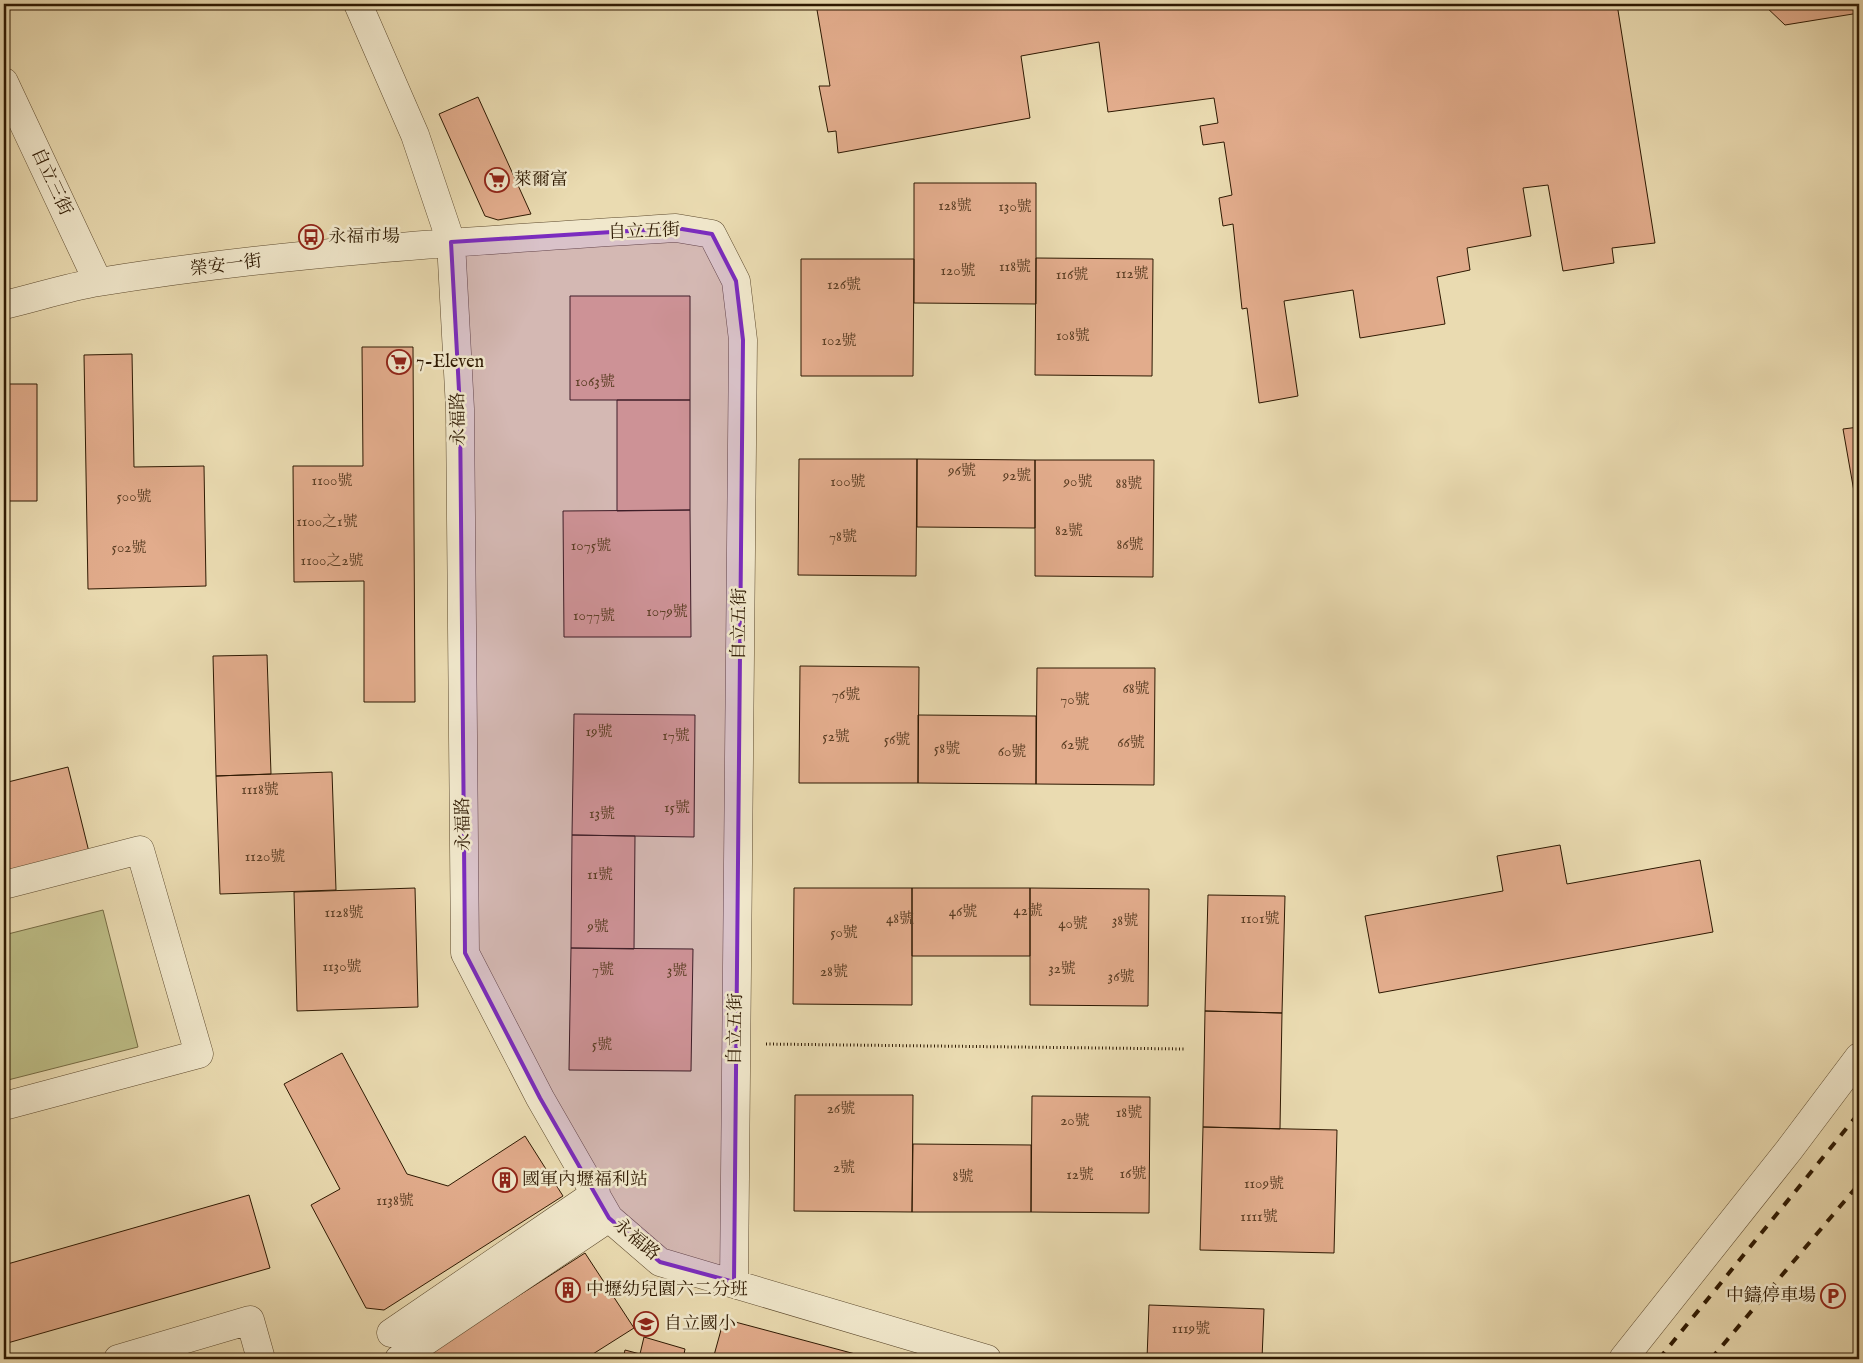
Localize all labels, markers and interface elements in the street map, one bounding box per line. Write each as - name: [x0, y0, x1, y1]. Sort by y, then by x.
- street label: 自立三街: [25, 145, 77, 219]
- supermarket icon: 萊爾富: [484, 167, 510, 193]
- place label: 萊爾富: [514, 169, 568, 192]
- house number: 128號: [938, 196, 972, 215]
- house number: 130號: [998, 197, 1032, 216]
- street label: 自立五街: [608, 219, 680, 245]
- bus stop icon: 永福市場: [298, 224, 324, 250]
- place label: 永福市場: [328, 226, 400, 249]
- street label: 榮安一街: [189, 250, 263, 282]
- house number: 118號: [999, 257, 1031, 276]
- house number: 120號: [941, 261, 976, 280]
- house number: 112號: [1115, 264, 1149, 283]
- house number: 116號: [1056, 265, 1088, 284]
- house number: 126號: [827, 275, 861, 294]
- house number: 108號: [1056, 326, 1090, 345]
- house number: 102號: [822, 331, 856, 350]
- supermarket icon: 7-Eleven: [386, 349, 412, 375]
- place label: 7-Eleven: [416, 351, 485, 374]
- house number: 1063號: [575, 372, 615, 391]
- street label: 永福路: [447, 392, 471, 446]
- house number: 96號: [947, 461, 976, 480]
- house number: 92號: [1002, 466, 1031, 485]
- house number: 1100號: [312, 471, 352, 490]
- house number: 100號: [830, 472, 866, 491]
- house number: 90號: [1063, 472, 1092, 491]
- house number: 88號: [1116, 474, 1142, 493]
- house number: 500號: [116, 487, 152, 506]
- house number: 1100之1號: [296, 512, 358, 531]
- house number: 82號: [1055, 521, 1083, 540]
- house number: 78號: [829, 527, 857, 546]
- house number: 86號: [1116, 535, 1144, 554]
- house number: 1075號: [571, 536, 611, 555]
- house number: 502號: [112, 538, 146, 557]
- house number: 1100之2號: [301, 551, 363, 570]
- street label: 自立五街: [728, 588, 752, 660]
- house number: 1079號: [646, 602, 688, 621]
- house number: 1077號: [573, 606, 615, 625]
- house number: 68號: [1122, 679, 1150, 698]
- house number: 76號: [832, 685, 860, 704]
- house number: 70號: [1060, 690, 1090, 709]
- house number: 19號: [585, 722, 613, 741]
- house number: 17號: [662, 726, 690, 745]
- house number: 52號: [822, 727, 850, 746]
- house number: 56號: [884, 730, 910, 749]
- house number: 66號: [1117, 733, 1145, 752]
- house number: 62號: [1061, 735, 1089, 754]
- house number: 58號: [934, 739, 960, 758]
- house number: 60號: [998, 742, 1026, 761]
- house number: 1118號: [241, 780, 279, 799]
- street label: 永福路: [452, 797, 476, 851]
- house number: 15號: [664, 798, 690, 817]
- house number: 13號: [589, 804, 615, 823]
- house number: 1120號: [245, 847, 285, 866]
- house number: 11號: [587, 865, 613, 884]
- house number: 42號: [1013, 901, 1043, 920]
- house number: 46號: [949, 902, 977, 921]
- house number: 1128號: [324, 903, 364, 922]
- house number: 48號: [886, 909, 914, 928]
- house number: 1101號: [1241, 909, 1279, 928]
- house number: 38號: [1112, 911, 1138, 930]
- house number: 40號: [1058, 914, 1088, 933]
- house number: 9號: [586, 917, 609, 936]
- house number: 50號: [830, 923, 858, 942]
- house number: 1130號: [322, 957, 362, 976]
- house number: 32號: [1048, 959, 1076, 978]
- house number: 7號: [592, 960, 614, 979]
- house number: 3號: [667, 961, 687, 980]
- house number: 28號: [820, 962, 848, 981]
- house number: 36號: [1108, 967, 1134, 986]
- street label: 自立五街: [724, 993, 748, 1065]
- house number: 5號: [592, 1035, 612, 1054]
- house number: 26號: [827, 1099, 855, 1118]
- house number: 18號: [1116, 1103, 1142, 1122]
- house number: 20號: [1060, 1111, 1090, 1130]
- house number: 2號: [833, 1158, 855, 1177]
- house number: 16號: [1120, 1164, 1146, 1183]
- house number: 12號: [1066, 1165, 1094, 1184]
- building icon: 國軍內壢福利站: [492, 1167, 518, 1193]
- house number: 8號: [953, 1167, 973, 1186]
- place label: 國軍內壢福利站: [522, 1169, 648, 1192]
- house number: 1109號: [1244, 1174, 1284, 1193]
- house number: 1138號: [376, 1191, 414, 1210]
- house number: 1111號: [1240, 1207, 1278, 1226]
- street label: 永福路: [608, 1214, 664, 1266]
- building icon: 中壢幼兒園六二分班: [555, 1277, 581, 1303]
- place label: 中壢幼兒園六二分班: [586, 1279, 748, 1302]
- parking icon: 中鑄停車場: [1820, 1283, 1846, 1309]
- place label: 中鑄停車場: [1726, 1285, 1816, 1308]
- school or university icon: 自立國小: [633, 1311, 659, 1337]
- place label: 自立國小: [664, 1313, 736, 1336]
- house number: 1119號: [1172, 1319, 1210, 1338]

